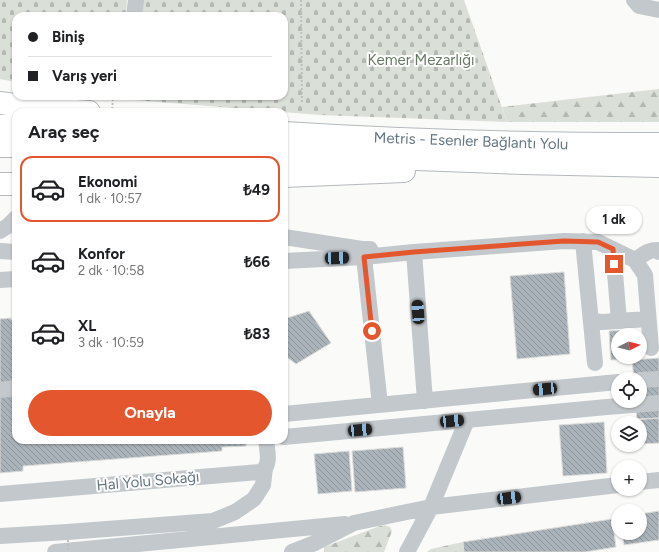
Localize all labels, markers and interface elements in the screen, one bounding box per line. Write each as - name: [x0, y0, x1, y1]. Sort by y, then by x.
- text: Biniş: [52, 28, 85, 46]
- park label: Kemer Mezarlığı: [368, 51, 474, 69]
- text: Varış yeri: [52, 67, 117, 85]
- text: Araç seç: [28, 121, 100, 143]
- street label: Metris - Esenler Bağlantı Yolu: [373, 129, 569, 153]
- icon: car: [30, 171, 66, 207]
- text: Ekonomi: [78, 173, 137, 191]
- text: ₺49: [243, 181, 270, 199]
- text: 1 dk · 10:57: [78, 191, 142, 206]
- callout: 1 dk: [586, 206, 642, 234]
- text: 1 dk: [602, 212, 626, 227]
- icon: car: [30, 243, 66, 279]
- text: Konfor: [78, 245, 125, 263]
- car: [325, 252, 349, 264]
- text: ₺66: [244, 253, 270, 271]
- route end: [605, 255, 623, 273]
- text: 2 dk · 10:58: [78, 263, 145, 278]
- car: [411, 300, 425, 324]
- icon: car: [30, 315, 66, 351]
- text: XL: [78, 317, 96, 335]
- route start: [363, 322, 381, 340]
- text: ₺83: [244, 325, 270, 343]
- north arrow: [611, 328, 647, 364]
- map controls: [611, 328, 647, 540]
- text: 3 dk · 10:59: [78, 335, 144, 350]
- button: locate: [611, 372, 647, 408]
- car: [533, 382, 557, 396]
- button: Onayla: [28, 390, 272, 436]
- car: [440, 414, 464, 428]
- button: layers: [611, 416, 647, 452]
- car: [348, 423, 372, 437]
- button: +: [611, 460, 647, 496]
- street label: Hal Yolu Sokağı: [96, 468, 200, 494]
- car: [496, 491, 522, 505]
- button: −: [611, 504, 647, 540]

